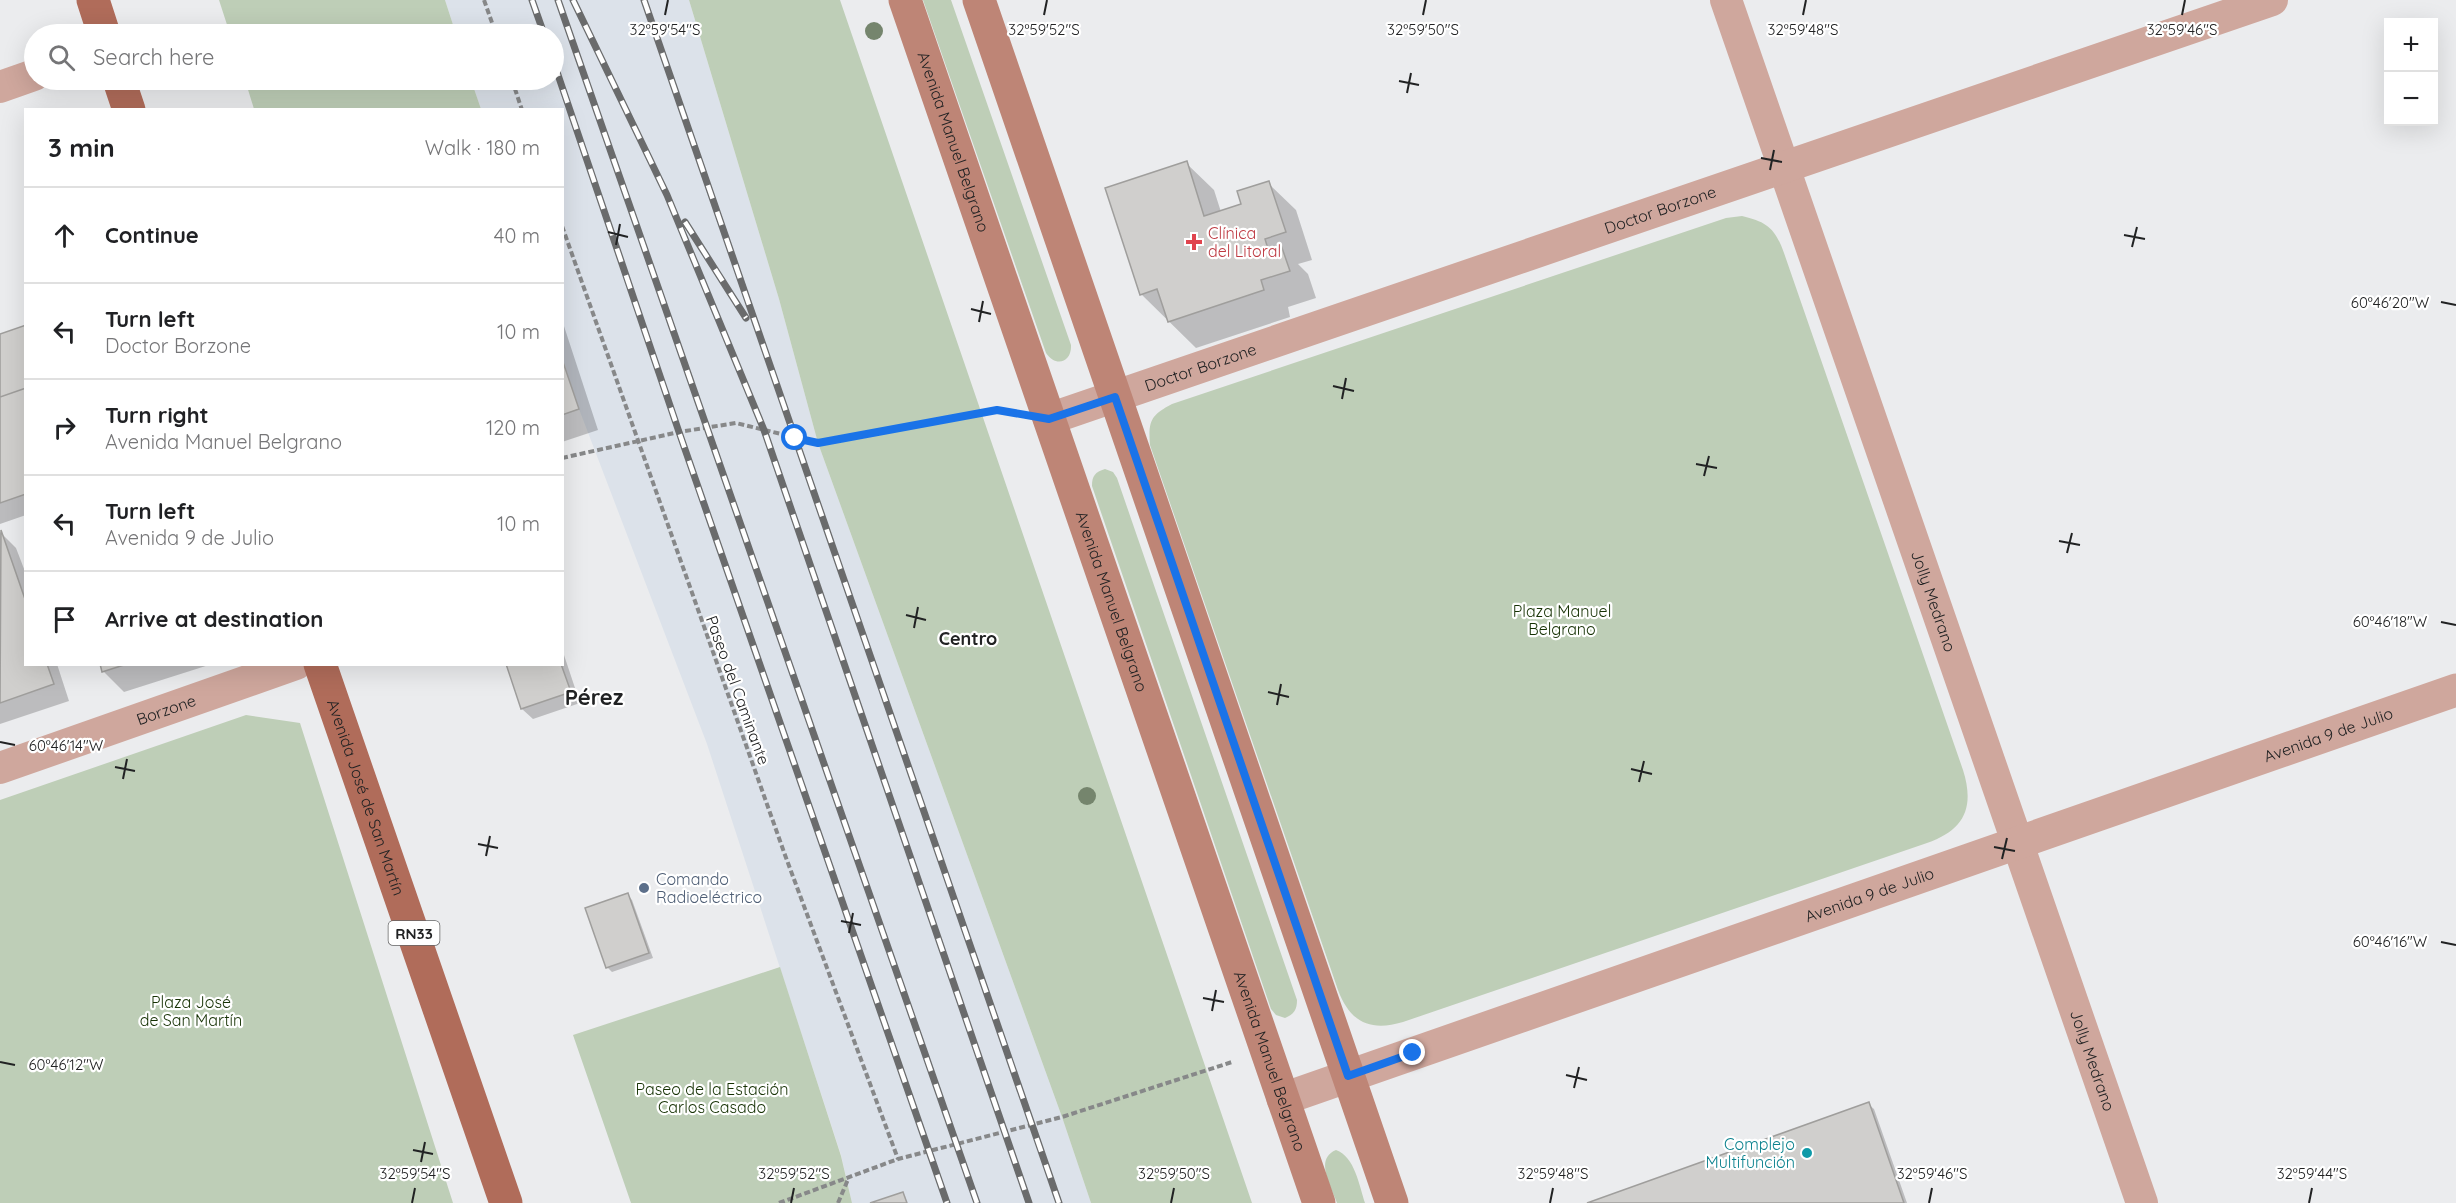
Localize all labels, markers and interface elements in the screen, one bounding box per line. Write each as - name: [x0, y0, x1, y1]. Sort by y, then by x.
- map controls: [2384, 18, 2438, 126]
- button: +: [2384, 18, 2438, 72]
- text: 32°59'54"S: [630, 20, 700, 39]
- text: 32°59'52"S: [1008, 20, 1080, 39]
- text: 32°59'50"S: [1387, 20, 1459, 39]
- text: 32°59'48"S: [1768, 20, 1838, 39]
- text: 32°59'46"S: [2147, 20, 2217, 39]
- search box: [24, 24, 564, 90]
- icon: search: [45, 41, 78, 74]
- text: Search here: [93, 43, 214, 71]
- street label: Avenida Manuel Belgrano: [913, 49, 994, 235]
- button: −: [2384, 72, 2438, 126]
- text: 3 min: [48, 131, 115, 164]
- text: Walk · 180 m: [425, 135, 540, 160]
- street label: Doctor Borzone: [1602, 181, 1719, 238]
- icon: ahead: [48, 219, 81, 252]
- text: Continue: [105, 221, 199, 249]
- text: 40 m: [494, 223, 540, 248]
- place label: Clínica del Litoral: [1208, 223, 1281, 261]
- marker: Clínica del Litoral: [1185, 233, 1203, 251]
- text: 60°46'20"W: [2351, 293, 2430, 312]
- text: Turn left: [105, 305, 195, 333]
- icon: left: [48, 315, 81, 348]
- text: 10 m: [497, 319, 540, 344]
- text: Doctor Borzone: [105, 333, 251, 358]
- street label: Doctor Borzone: [1142, 339, 1259, 396]
- text: Turn right: [105, 401, 209, 429]
- icon: right: [48, 411, 81, 444]
- text: 120 m: [486, 415, 540, 440]
- route start: [781, 424, 807, 450]
- text: Avenida Manuel Belgrano: [105, 429, 342, 454]
- text: Turn left: [105, 497, 195, 525]
- icon: left: [48, 507, 81, 540]
- street label: Avenida Manuel Belgrano: [1072, 508, 1152, 694]
- text: 10 m: [497, 511, 540, 536]
- text: Avenida 9 de Julio: [105, 525, 274, 550]
- street label: Jolly Medrano: [1907, 548, 1961, 654]
- park label: Plaza Manuel Belgrano: [1513, 601, 1611, 639]
- icon: arrive: [48, 603, 81, 636]
- text: Arrive at destination: [105, 605, 323, 633]
- text: 60°46'18"W: [2353, 612, 2428, 631]
- street label: Paseo del Caminante: [702, 613, 774, 767]
- district label: Centro: [939, 627, 997, 650]
- district label: Pérez: [565, 683, 624, 711]
- street label: Borzone: [134, 690, 198, 729]
- street label: Avenida José de San Martín: [323, 697, 409, 898]
- street label: Avenida 9 de Julio: [2261, 703, 2395, 766]
- text: 60°46'14"W: [29, 736, 104, 755]
- street label: Avenida 9 de Julio: [1802, 863, 1937, 926]
- place label: Comando Radioeléctrico: [656, 869, 762, 907]
- marker: Comando Radioeléctrico: [637, 881, 651, 895]
- road number: RN33: [388, 921, 440, 945]
- text: 60°46'16"W: [2353, 932, 2428, 951]
- street label: Avenida Manuel Belgrano: [1230, 968, 1310, 1154]
- park label: Plaza José de San Martín: [140, 992, 242, 1030]
- street label: Jolly Medrano: [2066, 1007, 2119, 1114]
- route end: [1399, 1039, 1425, 1065]
- text: 60°46'12"W: [29, 1055, 104, 1074]
- park label: Paseo de la Estación Carlos Casado: [636, 1079, 788, 1117]
- place label: Complejo Multifunción: [1705, 1134, 1795, 1172]
- marker: Complejo Multifunción: [1800, 1146, 1814, 1160]
- text: 32°59'54"S: [380, 1164, 450, 1183]
- text: 32°59'52"S: [758, 1164, 830, 1183]
- text: 32°59'50"S: [1138, 1164, 1210, 1183]
- text: 32°59'48"S: [1518, 1164, 1588, 1183]
- text: 32°59'46"S: [1897, 1164, 1967, 1183]
- text: 32°59'44"S: [2277, 1164, 2347, 1183]

